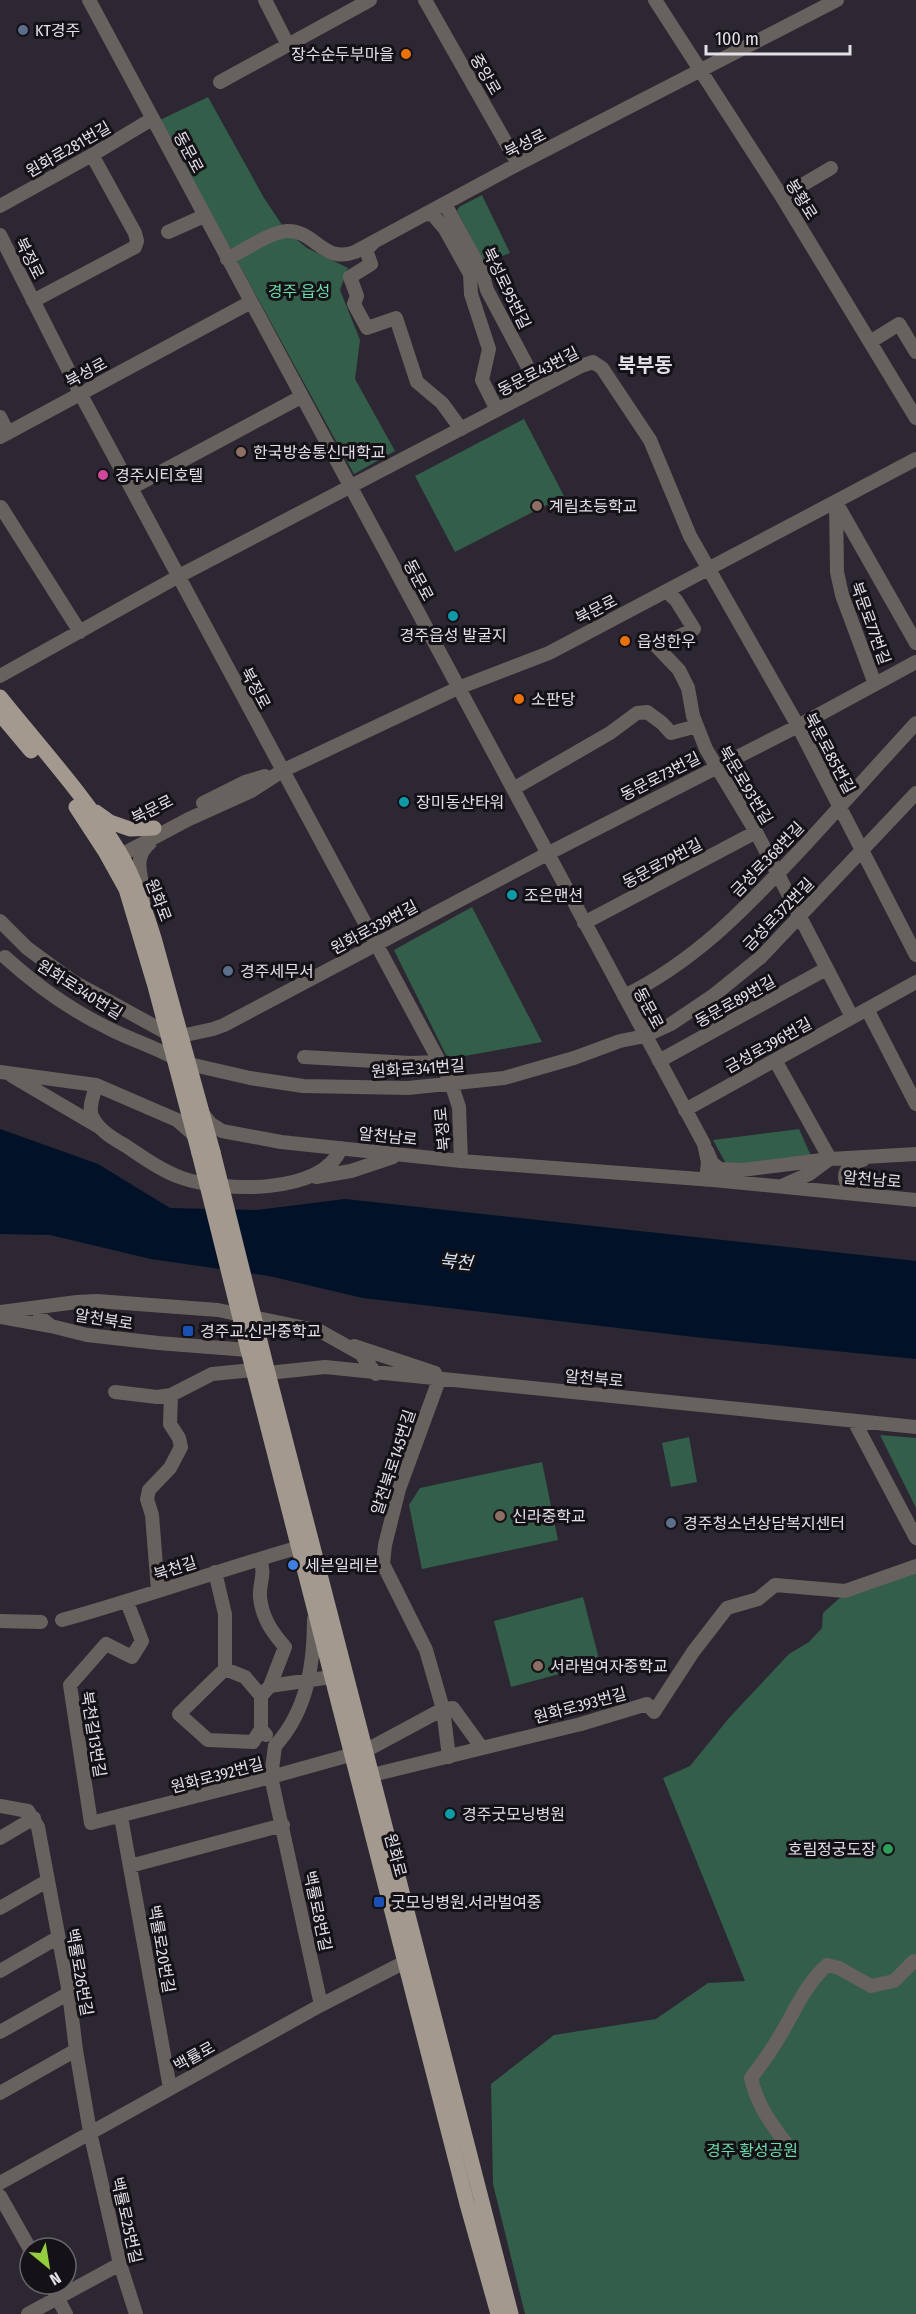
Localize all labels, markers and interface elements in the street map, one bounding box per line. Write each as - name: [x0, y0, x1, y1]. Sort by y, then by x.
- scale bar: [706, 18, 850, 56]
- place label: KT경주: [35, 21, 80, 40]
- marker: KT경주: [16, 23, 30, 37]
- text: 100 m: [715, 28, 759, 50]
- place label: 장수순두부마을: [291, 45, 394, 64]
- marker: 장수순두부마을: [399, 47, 413, 61]
- street label: 중앙로: [466, 50, 505, 98]
- street label: 원화로281번길: [23, 118, 114, 181]
- street label: 북성로: [501, 125, 549, 162]
- street label: 동문로: [170, 128, 207, 176]
- street label: 봉황로: [782, 176, 821, 223]
- street label: 북정로: [11, 234, 48, 282]
- street label: 북성로95번길: [479, 244, 535, 332]
- park label: 경주 읍성: [268, 282, 330, 301]
- street label: 동문로43번길: [495, 343, 582, 400]
- district label: 북부동: [617, 353, 673, 377]
- street label: 북성로: [62, 354, 110, 391]
- place label: 한국방송통신대학교: [253, 443, 385, 462]
- marker: 한국방송통신대학교: [234, 445, 248, 459]
- place label: 경주시티호텔: [115, 466, 203, 485]
- marker: 경주시티호텔: [96, 468, 110, 482]
- place label: 계림초등학교: [549, 497, 637, 516]
- marker: 계림초등학교: [530, 499, 544, 513]
- street label: 동문로: [400, 556, 437, 604]
- street label: 북문로77번길: [847, 579, 894, 667]
- street label: 북문로: [572, 591, 620, 628]
- marker: 경주읍성 발굴지: [446, 609, 460, 623]
- place label: 경주읍성 발굴지: [400, 626, 506, 645]
- place label: 읍성한우: [637, 632, 696, 651]
- marker: 읍성한우: [618, 634, 632, 648]
- street label: 북정로: [237, 664, 274, 712]
- place label: 소판당: [531, 690, 575, 709]
- marker: 소판당: [512, 692, 526, 706]
- street label: 북문로85번길: [800, 710, 859, 797]
- street label: 북문로93번길: [715, 743, 776, 828]
- street label: 동문로73번길: [617, 748, 703, 805]
- street label: 북문로: [128, 791, 176, 828]
- place label: 장미동산타워: [416, 793, 504, 812]
- marker: 장미동산타워: [397, 795, 411, 809]
- street label: 금성로368번길: [727, 818, 808, 901]
- street label: 동문로79번길: [619, 834, 705, 892]
- street label: 금성로372번길: [739, 874, 818, 955]
- street label: 원화로: [142, 876, 175, 924]
- place label: 조은맨션: [524, 886, 583, 905]
- marker: 조은맨션: [505, 888, 519, 902]
- street label: 원화로339번길: [328, 897, 421, 958]
- street label: 원화로340번길: [34, 956, 126, 1023]
- place label: 경주세무서: [240, 962, 314, 981]
- marker: 경주세무서: [221, 964, 235, 978]
- street label: 동문로89번길: [692, 972, 779, 1031]
- street label: 동문로: [630, 984, 667, 1032]
- street label: 금성로396번길: [721, 1014, 815, 1077]
- street label: 원화로341번길: [371, 1056, 466, 1081]
- street label: 북정로: [431, 1106, 454, 1152]
- street label: 알천남로: [358, 1124, 418, 1149]
- street label: 알천남로: [842, 1167, 902, 1192]
- water label: 북천: [438, 1249, 476, 1275]
- street label: 알천북로: [73, 1306, 135, 1334]
- place label: 경주교.신라중학교: [200, 1322, 321, 1341]
- marker: 경주교.신라중학교: [181, 1324, 195, 1338]
- street label: 알천북로: [564, 1366, 624, 1391]
- street label: 알천북로145번길: [368, 1407, 419, 1517]
- place label: 신라중학교: [512, 1507, 586, 1526]
- marker: 신라중학교: [493, 1509, 507, 1523]
- place label: 경주청소년상담복지센터: [683, 1514, 845, 1533]
- marker: 경주청소년상담복지센터: [664, 1516, 678, 1530]
- street label: 북천길: [151, 1553, 199, 1584]
- place label: 세븐일레븐: [305, 1556, 379, 1575]
- marker: 세븐일레븐: [286, 1558, 300, 1572]
- place label: 서라벌여자중학교: [550, 1657, 668, 1676]
- marker: 서라벌여자중학교: [531, 1659, 545, 1673]
- street label: 원화로393번길: [532, 1684, 629, 1727]
- street label: 북천길13번길: [77, 1690, 110, 1779]
- street label: 원화로392번길: [169, 1754, 266, 1797]
- place label: 경주굿모닝병원: [462, 1805, 565, 1824]
- marker: 경주굿모닝병원: [443, 1807, 457, 1821]
- street label: 원화로: [381, 1831, 410, 1879]
- place label: 호림정궁도장: [788, 1840, 876, 1859]
- marker: 호림정궁도장: [881, 1842, 895, 1856]
- street label: 백률로8번길: [300, 1869, 335, 1953]
- place label: 굿모닝병원.서라벌여중: [391, 1893, 542, 1912]
- marker: 굿모닝병원.서라벌여중: [372, 1895, 386, 1909]
- street label: 백률로20번길: [144, 1904, 179, 1995]
- street label: 백률로26번길: [62, 1927, 97, 2017]
- street label: 백률로: [170, 2037, 218, 2075]
- park label: 경주 황성공원: [706, 2141, 798, 2160]
- street label: 백률로25번길: [107, 2175, 146, 2265]
- north arrow: [18, 2236, 78, 2296]
- text: N: [46, 2268, 64, 2289]

